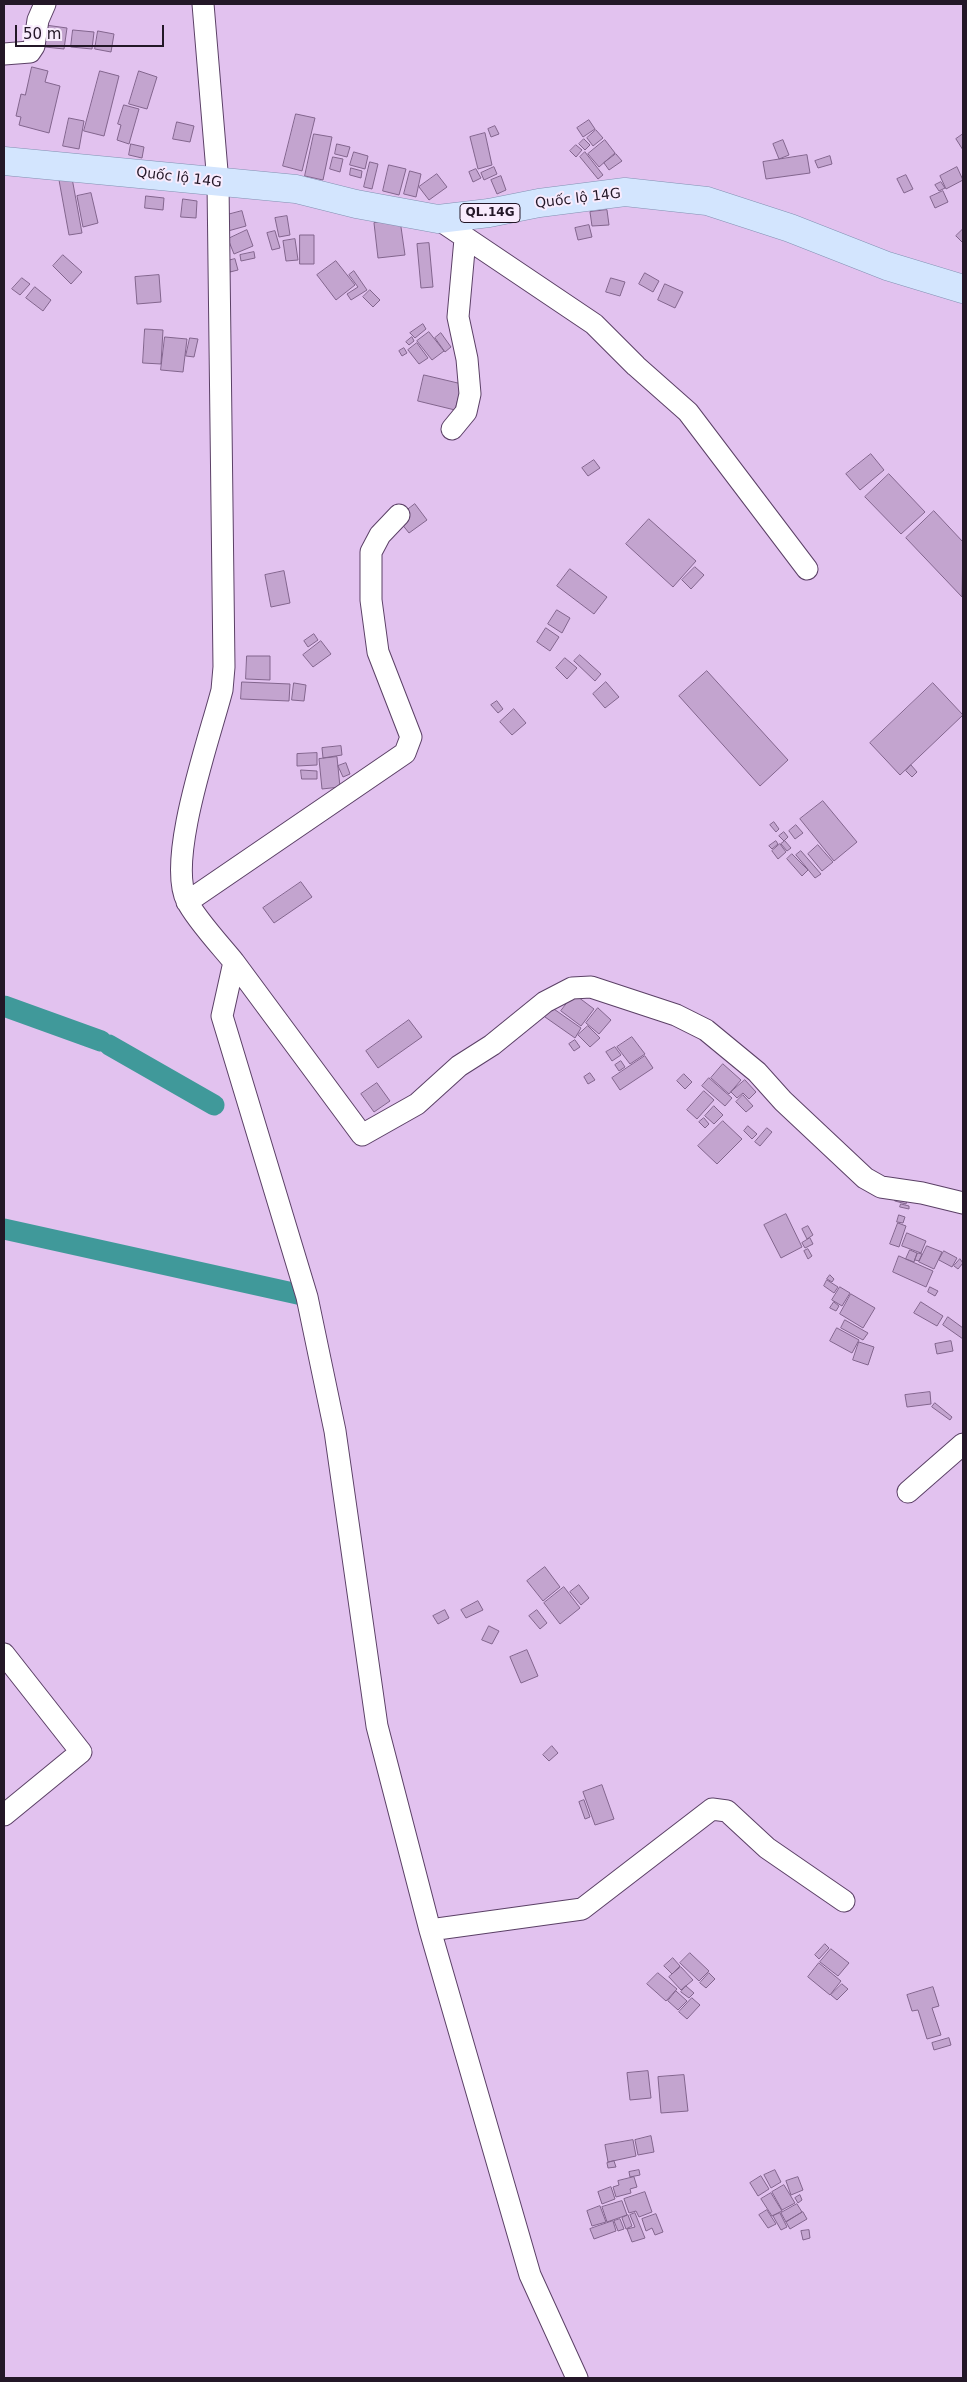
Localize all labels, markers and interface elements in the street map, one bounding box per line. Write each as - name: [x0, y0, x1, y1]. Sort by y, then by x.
- scale bar: [18, 15, 166, 47]
- text: 50 m: [23, 25, 61, 43]
- street label: Quốc lộ 14G: [135, 164, 223, 192]
- street label: Quốc lộ 14G: [534, 185, 622, 213]
- road number: QL.14G: [460, 204, 520, 222]

